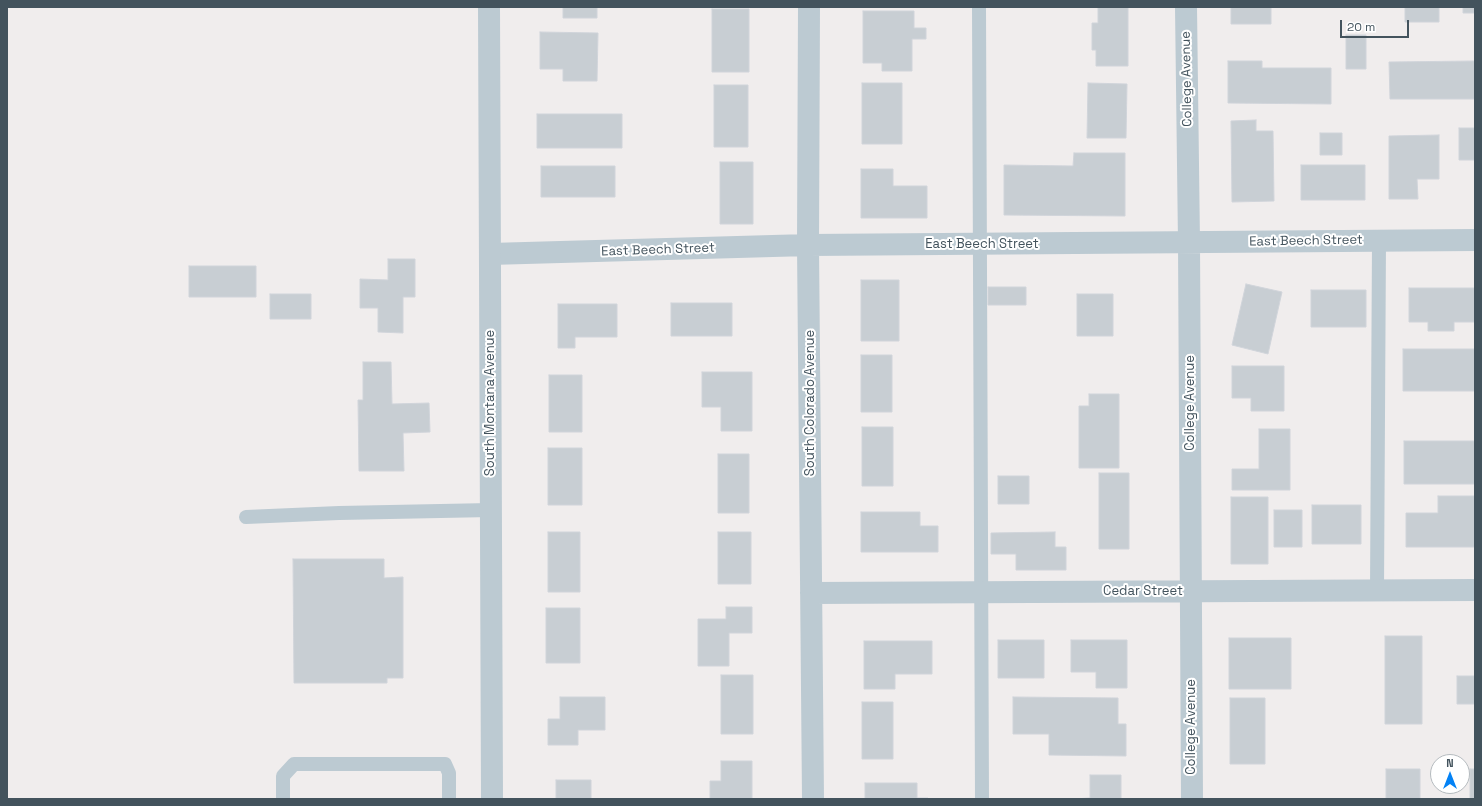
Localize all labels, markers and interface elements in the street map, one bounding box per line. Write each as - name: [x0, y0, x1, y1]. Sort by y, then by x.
- scale bar: [1342, 12, 1411, 38]
- text: 20 m: [1347, 19, 1375, 35]
- street label: College Avenue: [1178, 31, 1196, 127]
- street label: East Beech Street: [1249, 232, 1363, 250]
- street label: East Beech Street: [925, 236, 1039, 252]
- street label: East Beech Street: [601, 240, 715, 260]
- street label: South Montana Avenue: [482, 330, 498, 476]
- street label: South Colorado Avenue: [802, 330, 818, 476]
- street label: College Avenue: [1182, 355, 1198, 451]
- street label: Cedar Street: [1103, 583, 1183, 599]
- street label: College Avenue: [1183, 679, 1199, 775]
- north arrow: [1430, 754, 1470, 794]
- text: N: [1446, 756, 1454, 770]

